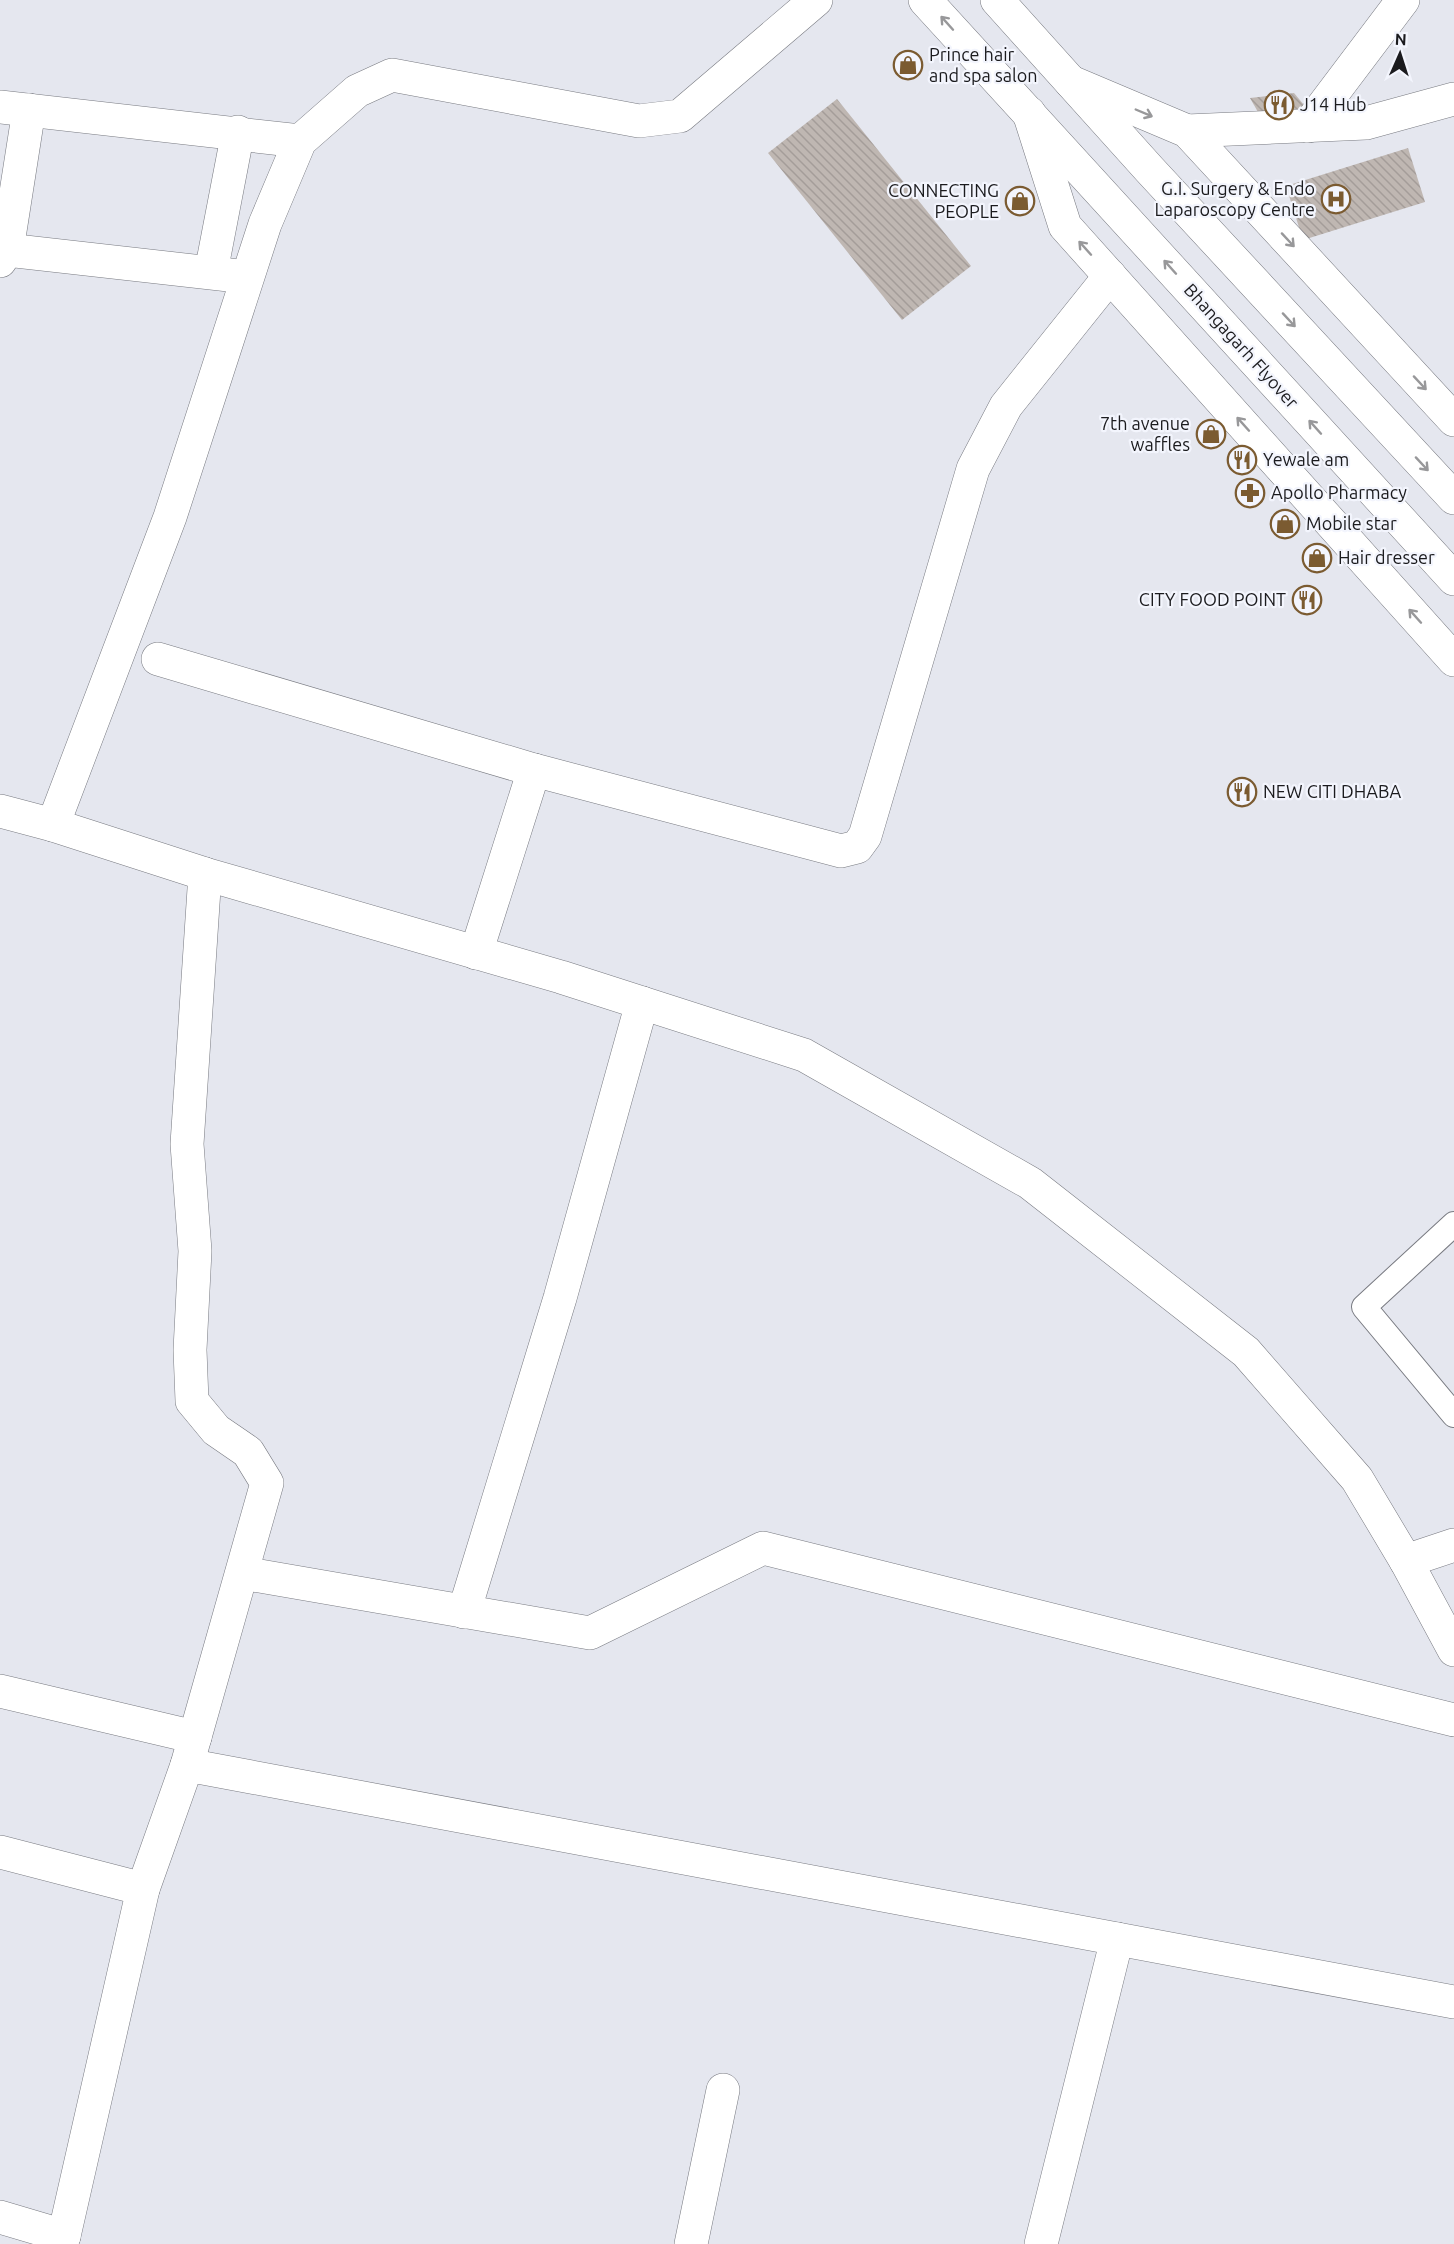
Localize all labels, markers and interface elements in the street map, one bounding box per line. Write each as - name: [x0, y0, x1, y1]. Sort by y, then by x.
- one-way arrow: [940, 16, 954, 31]
- north arrow: [1370, 24, 1430, 84]
- text: N: [1394, 30, 1407, 48]
- place label: Prince hair and spa salon: [929, 44, 1038, 85]
- shop icon: Prince hair and spa salon: [892, 49, 924, 81]
- restaurant icon: J14 Hub: [1263, 89, 1295, 121]
- place label: J14 Hub: [1300, 94, 1367, 114]
- one-way arrow: [1134, 108, 1153, 119]
- place label: G.I. Surgery & Endo Laparoscopy Centre: [1154, 178, 1315, 219]
- place label: CONNECTING PEOPLE: [888, 180, 999, 221]
- hospital icon: G.I. Surgery & Endo Laparoscopy Centre: [1320, 183, 1352, 215]
- shop icon: CONNECTING PEOPLE: [1004, 185, 1036, 217]
- one-way arrow: [1280, 232, 1295, 247]
- one-way arrow: [1078, 241, 1092, 256]
- one-way arrow: [1162, 260, 1177, 275]
- street label: Bhangagarh Flyover: [1181, 279, 1303, 412]
- one-way arrow: [1282, 313, 1297, 328]
- one-way arrow: [1413, 375, 1427, 390]
- place label: 7th avenue waffles: [1100, 413, 1190, 454]
- one-way arrow: [1236, 417, 1250, 432]
- shop icon: 7th avenue waffles: [1195, 418, 1227, 450]
- one-way arrow: [1308, 420, 1322, 435]
- restaurant icon: Yewale am: [1226, 444, 1258, 476]
- place label: Yewale am: [1263, 449, 1349, 469]
- one-way arrow: [1415, 456, 1429, 471]
- pharmacy icon: Apollo Pharmacy: [1234, 477, 1266, 509]
- place label: Apollo Pharmacy: [1271, 482, 1407, 502]
- shop icon: Mobile star: [1269, 508, 1301, 540]
- place label: Mobile star: [1306, 513, 1397, 533]
- shop icon: Hair dresser: [1301, 542, 1333, 574]
- place label: Hair dresser: [1338, 547, 1435, 567]
- restaurant icon: CITY FOOD POINT: [1291, 584, 1323, 616]
- place label: CITY FOOD POINT: [1139, 589, 1286, 609]
- one-way arrow: [1408, 609, 1422, 624]
- restaurant icon: NEW CITI DHABA: [1226, 776, 1258, 808]
- place label: NEW CITI DHABA: [1263, 781, 1401, 801]

